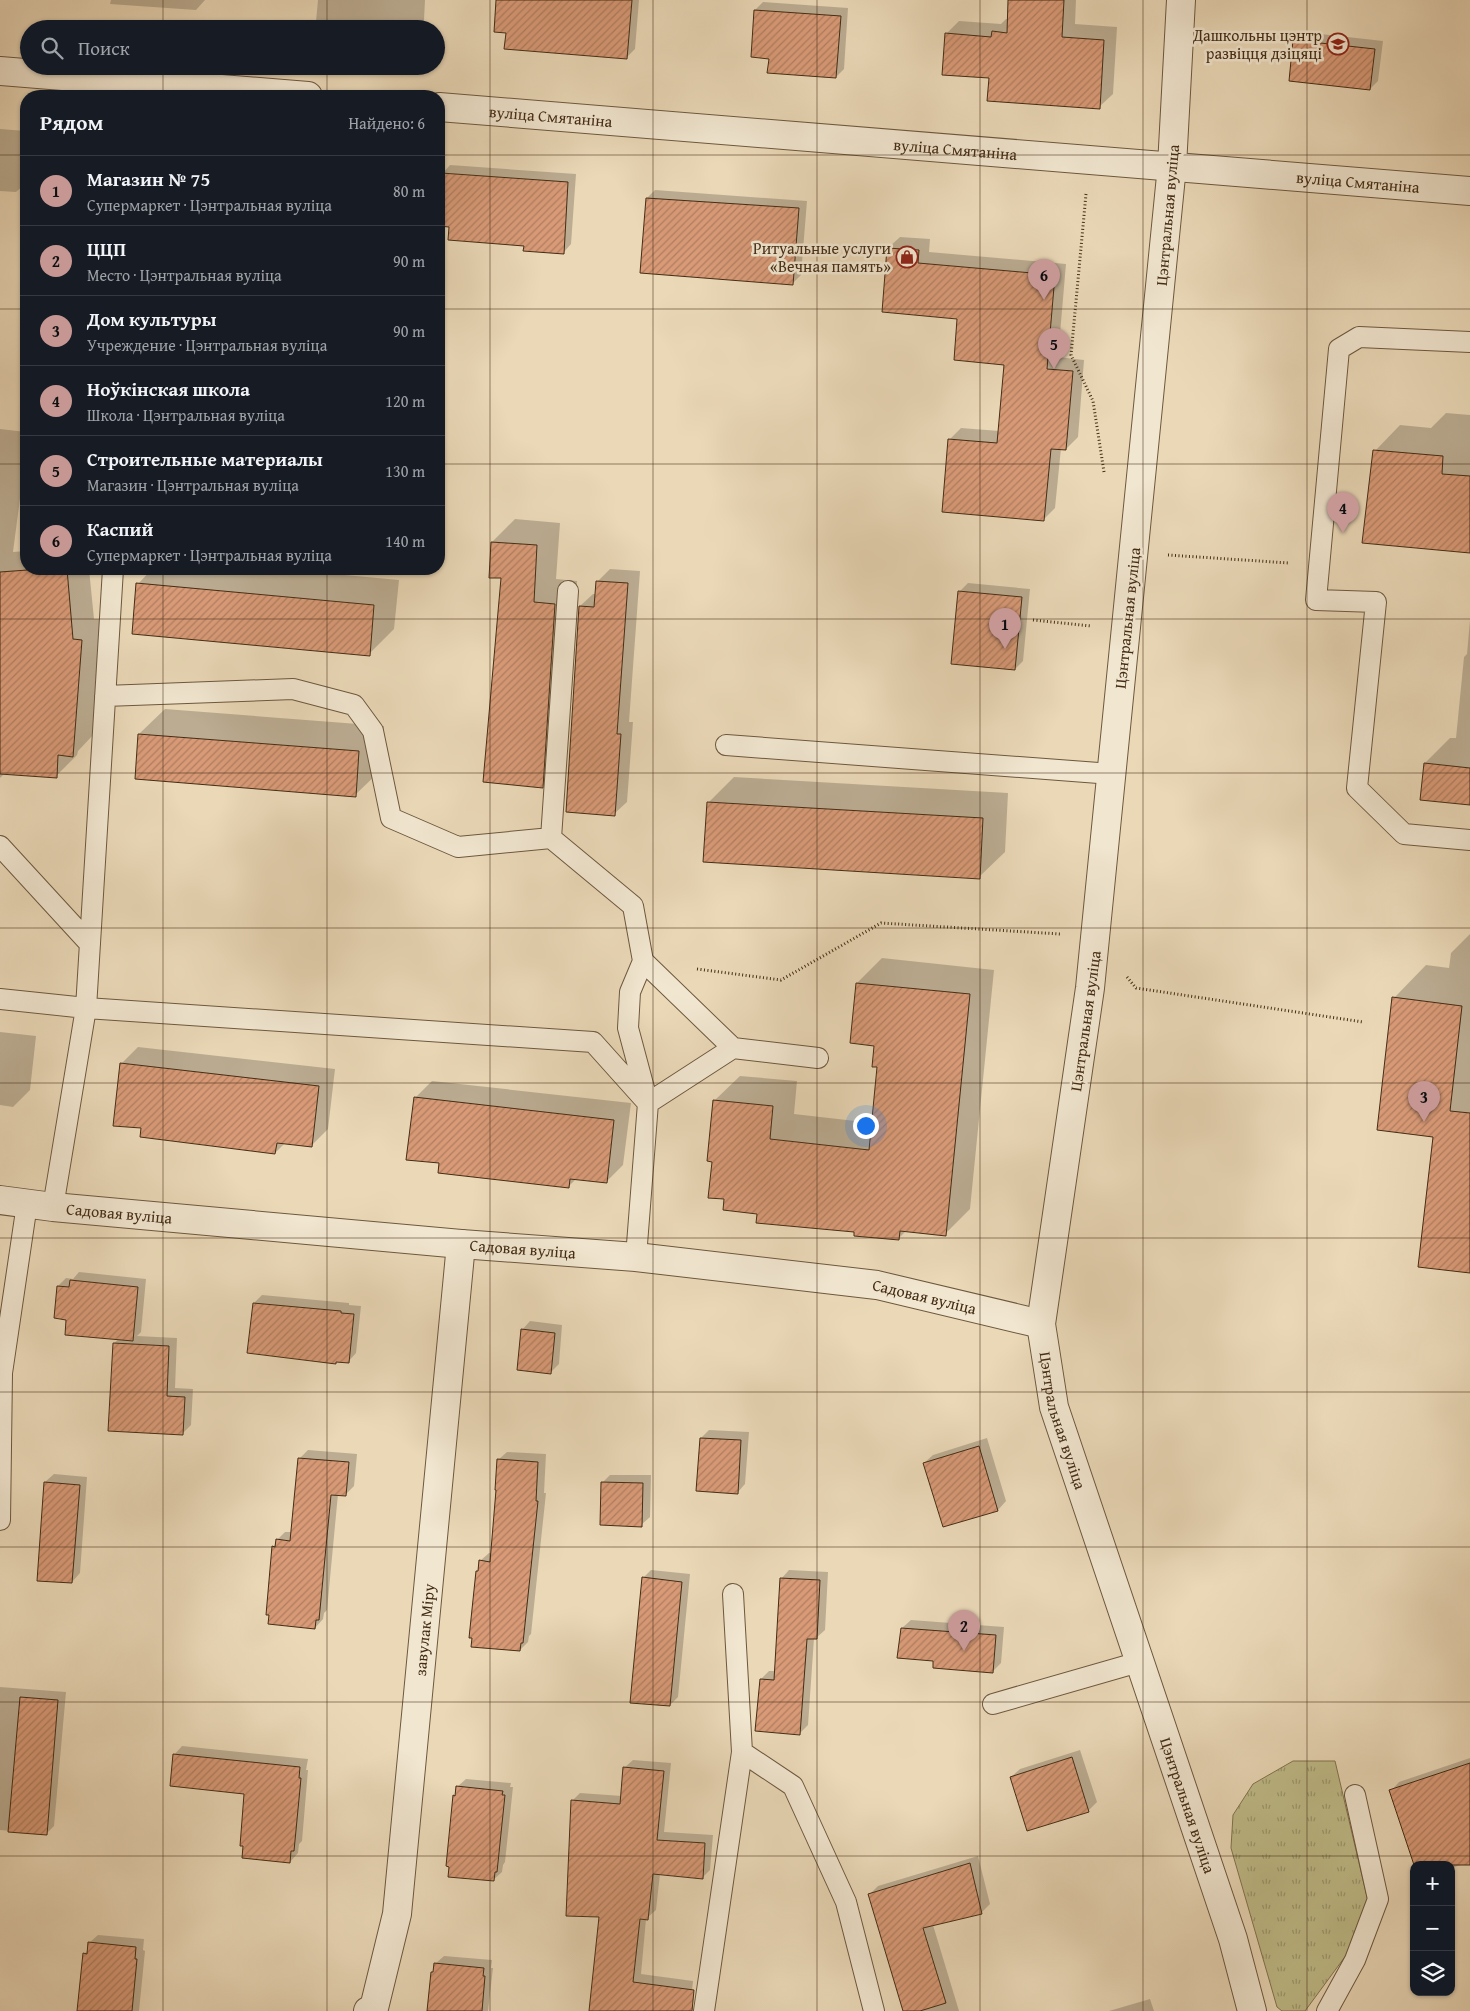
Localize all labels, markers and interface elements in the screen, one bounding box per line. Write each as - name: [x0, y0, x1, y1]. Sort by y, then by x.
- search box: [20, 20, 445, 75]
- place label: Дашкольны цэнтр развіцця дзіцяці: [1192, 23, 1323, 65]
- school or university icon: Дашкольны цэнтр развіцця дзіцяці: [1326, 32, 1350, 56]
- icon: search: [38, 34, 66, 62]
- text: Поиск: [78, 34, 130, 62]
- street label: вуліца Смятаніна: [488, 99, 614, 133]
- text: Рядом: [40, 107, 103, 138]
- text: Найдено: 6: [348, 111, 425, 135]
- street label: вуліца Смятаніна: [893, 132, 1018, 166]
- street label: Цэнтральная вуліца: [1149, 143, 1185, 287]
- text: Магазин № 75: [87, 165, 210, 193]
- street label: вуліца Смятаніна: [1295, 165, 1421, 199]
- text: 1: [52, 179, 60, 203]
- text: 80 m: [393, 179, 425, 203]
- text: Супермаркет · Цэнтральная вуліца: [87, 193, 332, 217]
- text: ЦЦП: [87, 235, 126, 263]
- place label: Ритуальные услуги «Вечная память»: [753, 236, 891, 278]
- shop icon: Ритуальные услуги «Вечная память»: [895, 245, 919, 269]
- text: 2: [52, 249, 60, 273]
- text: 90 m: [393, 249, 425, 273]
- pin: 6: [1028, 259, 1060, 300]
- text: Место · Цэнтральная вуліца: [87, 263, 282, 287]
- text: Дом культуры: [87, 305, 216, 333]
- text: 3: [52, 319, 60, 343]
- text: 90 m: [393, 319, 425, 343]
- pin: 5: [1038, 328, 1070, 369]
- text: Учреждение · Цэнтральная вуліца: [87, 333, 327, 357]
- text: Ноўкінская школа: [87, 375, 250, 403]
- text: 4: [52, 389, 60, 413]
- text: 120 m: [385, 389, 425, 413]
- text: Школа · Цэнтральная вуліца: [87, 403, 285, 427]
- text: Строительные материалы: [87, 445, 323, 473]
- text: 5: [52, 459, 60, 483]
- text: 130 m: [385, 459, 425, 483]
- text: Магазин · Цэнтральная вуліца: [87, 473, 299, 497]
- pin: 4: [1327, 492, 1359, 533]
- text: Каспий: [87, 515, 153, 543]
- text: 6: [52, 529, 60, 553]
- text: 140 m: [385, 529, 425, 553]
- text: Супермаркет · Цэнтральная вуліца: [87, 543, 332, 567]
- street label: Цэнтральная вуліца: [1108, 546, 1146, 690]
- pin: 1: [989, 608, 1021, 649]
- street label: Цэнтральная вуліца: [1063, 949, 1107, 1093]
- pin: 3: [1408, 1081, 1440, 1122]
- your location: [853, 1113, 879, 1139]
- street label: Садовая вуліца: [65, 1196, 174, 1230]
- street label: Садовая вуліца: [469, 1233, 577, 1265]
- street label: Садовая вуліца: [871, 1273, 979, 1320]
- street label: Цэнтральная вуліца: [1033, 1350, 1093, 1493]
- street label: завулак Міру: [408, 1582, 441, 1677]
- pin: 2: [948, 1610, 980, 1651]
- street label: Цэнтральная вуліца: [1154, 1734, 1222, 1877]
- map controls: [1410, 1861, 1455, 1996]
- button: +: [1410, 1861, 1455, 1906]
- button: −: [1410, 1906, 1455, 1951]
- button: layers: [1410, 1951, 1455, 1996]

